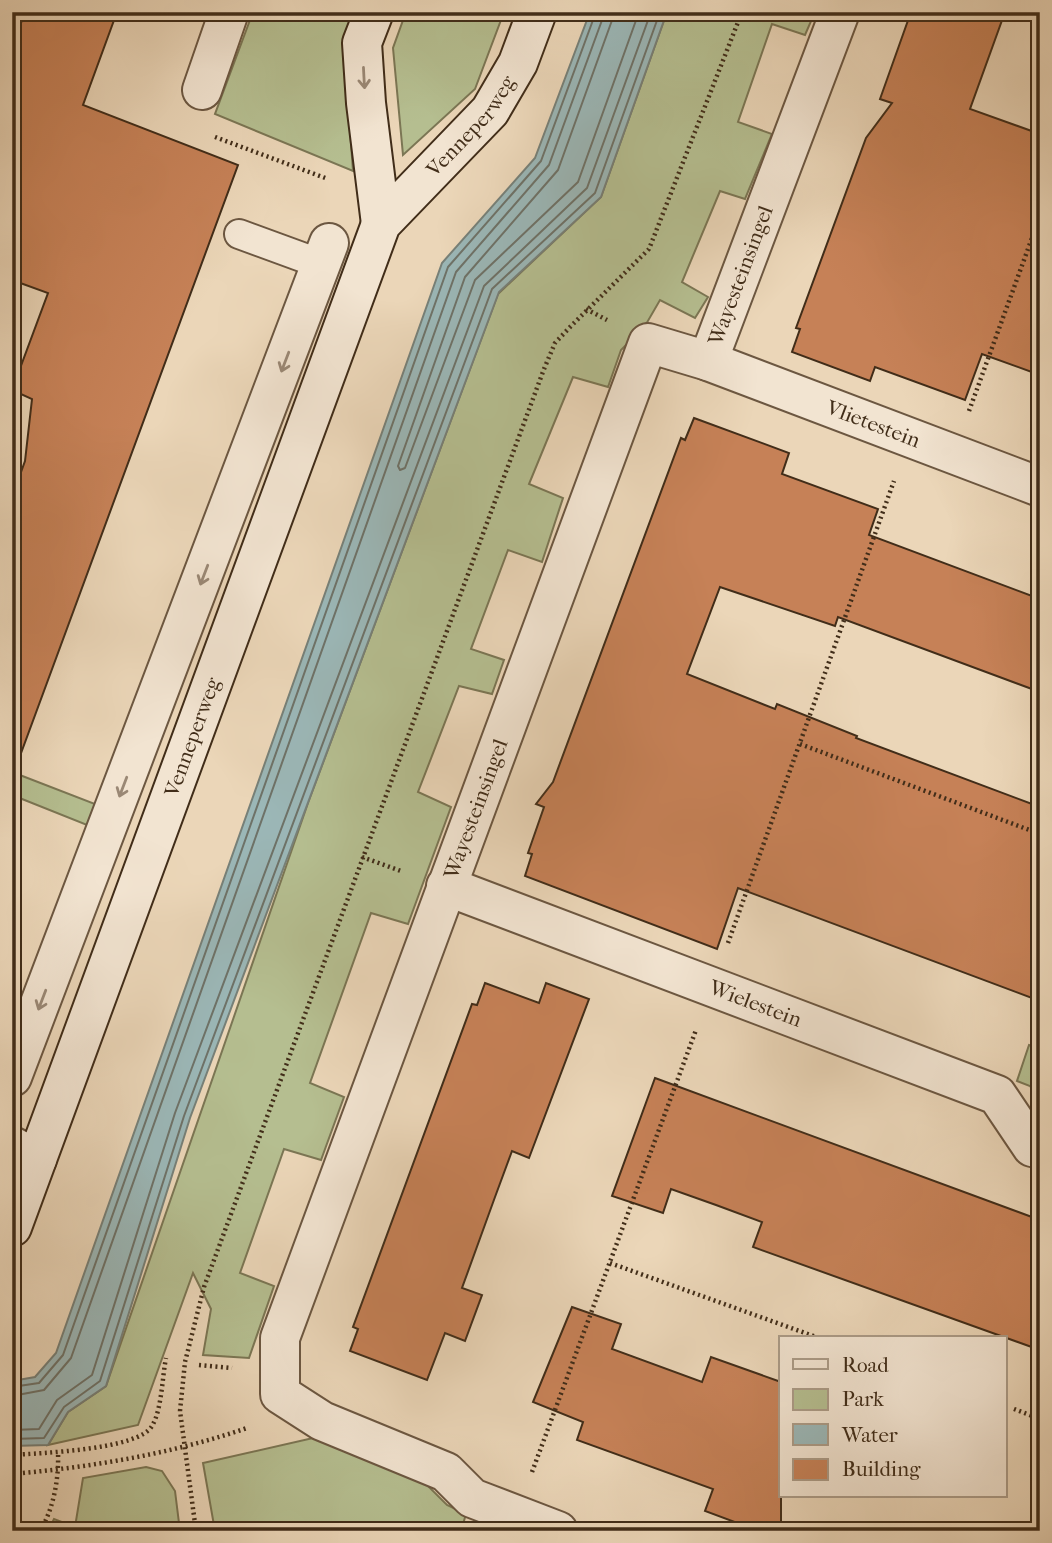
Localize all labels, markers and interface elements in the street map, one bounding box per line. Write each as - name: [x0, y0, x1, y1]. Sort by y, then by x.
- one-way arrow: [358, 67, 371, 89]
- street label: Venneperweg: [421, 71, 520, 182]
- street label: Wayesteinsingel: [703, 202, 778, 349]
- one-way arrow: [278, 351, 291, 373]
- street label: Vlietestein: [822, 395, 924, 452]
- one-way arrow: [197, 563, 209, 585]
- street label: Venneperweg: [159, 673, 225, 801]
- street label: Wayesteinsingel: [439, 736, 513, 883]
- one-way arrow: [116, 776, 128, 798]
- street label: Wielestein: [705, 975, 805, 1032]
- one-way arrow: [34, 989, 47, 1010]
- legend: [779, 1336, 1006, 1498]
- text: Road: [842, 1353, 889, 1377]
- text: Park: [842, 1387, 884, 1411]
- text: Water: [841, 1423, 898, 1447]
- text: Building: [842, 1457, 921, 1481]

